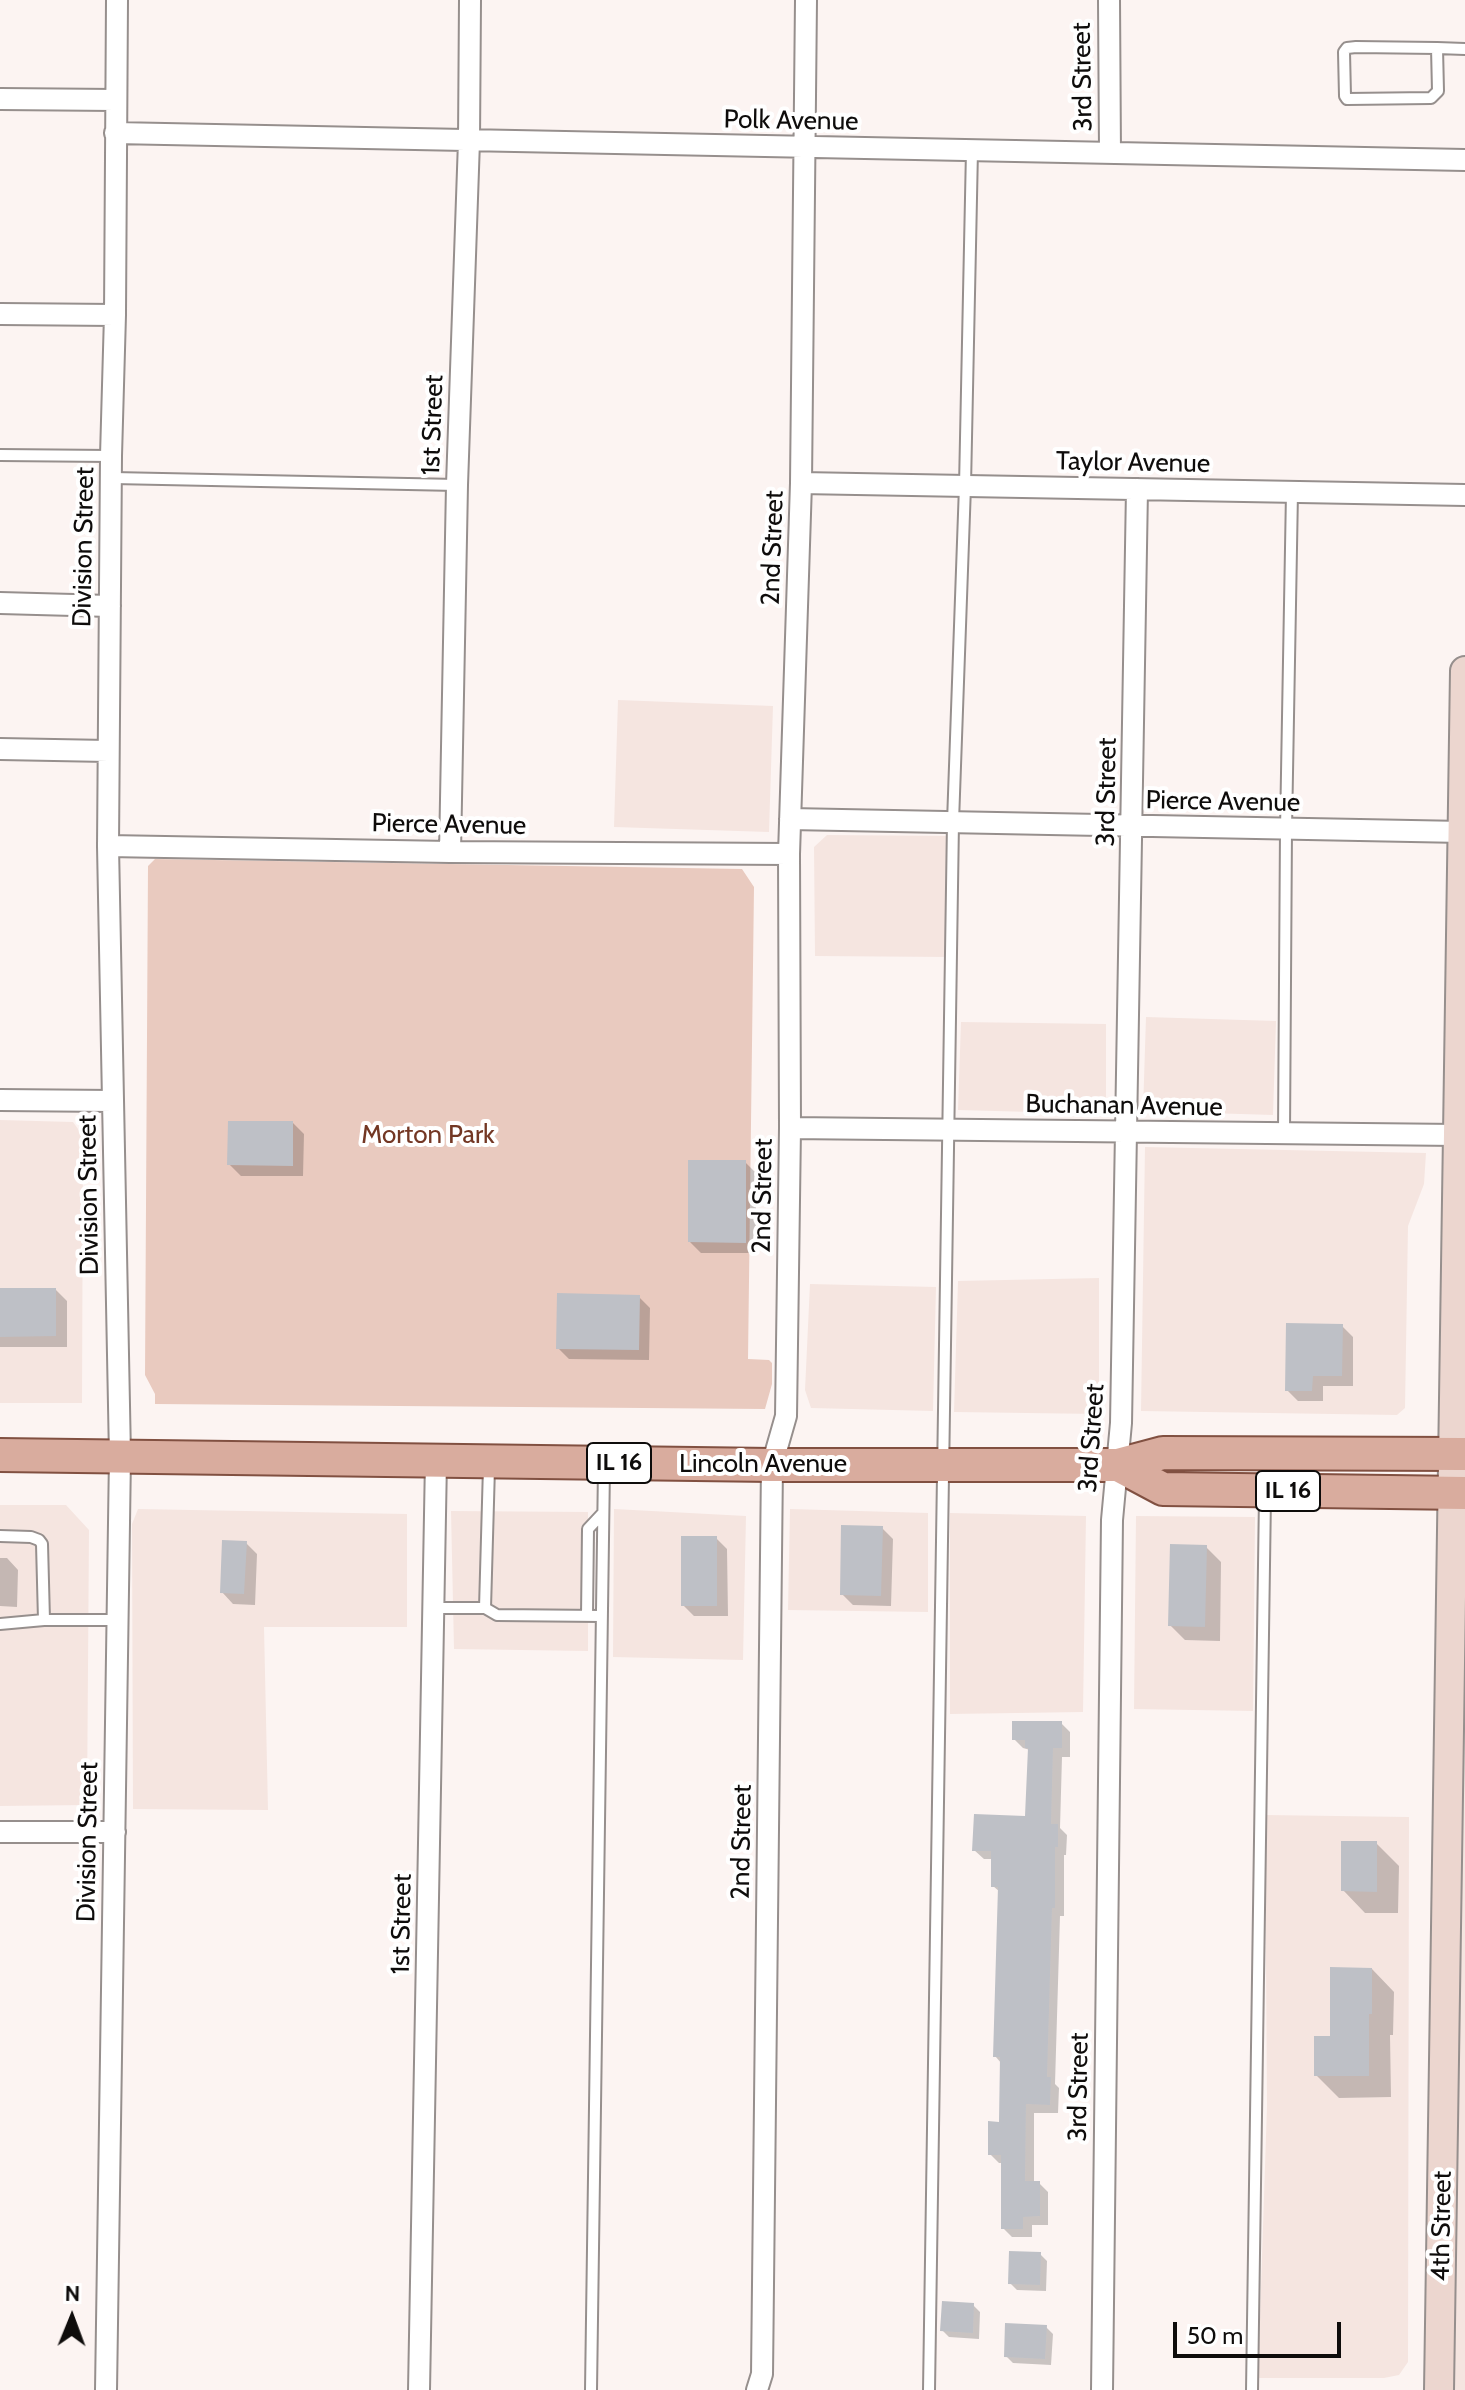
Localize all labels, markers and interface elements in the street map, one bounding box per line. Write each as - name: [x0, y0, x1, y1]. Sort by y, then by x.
- street label: 3rd Street: [1066, 22, 1100, 132]
- street label: Polk Avenue: [723, 104, 859, 138]
- street label: 1st Street: [416, 374, 450, 476]
- street label: Taylor Avenue: [1056, 446, 1210, 480]
- street label: Division Street: [67, 467, 101, 627]
- street label: 2nd Street: [755, 490, 791, 606]
- street label: 3rd Street: [1090, 737, 1124, 847]
- street label: Pierce Avenue: [1145, 785, 1301, 819]
- street label: Pierce Avenue: [371, 808, 527, 842]
- street label: Buchanan Avenue: [1025, 1089, 1223, 1123]
- street label: Division Street: [72, 1115, 106, 1275]
- park label: Morton Park: [361, 1119, 495, 1151]
- street label: 2nd Street: [746, 1138, 780, 1254]
- street label: 3rd Street: [1073, 1383, 1111, 1493]
- road number: IL 16: [587, 1443, 651, 1483]
- street label: Lincoln Avenue: [679, 1448, 847, 1480]
- road number: IL 16: [1256, 1471, 1320, 1511]
- street label: Division Street: [71, 1762, 105, 1922]
- street label: 2nd Street: [725, 1784, 759, 1900]
- street label: 1st Street: [386, 1873, 418, 1975]
- street label: 3rd Street: [1062, 2032, 1096, 2142]
- street label: 4th Street: [1425, 2170, 1459, 2282]
- north arrow: [32, 2278, 112, 2358]
- text: N: [64, 2280, 80, 2307]
- scale bar: [1177, 2306, 1345, 2356]
- text: 50 m: [1187, 2321, 1243, 2350]

